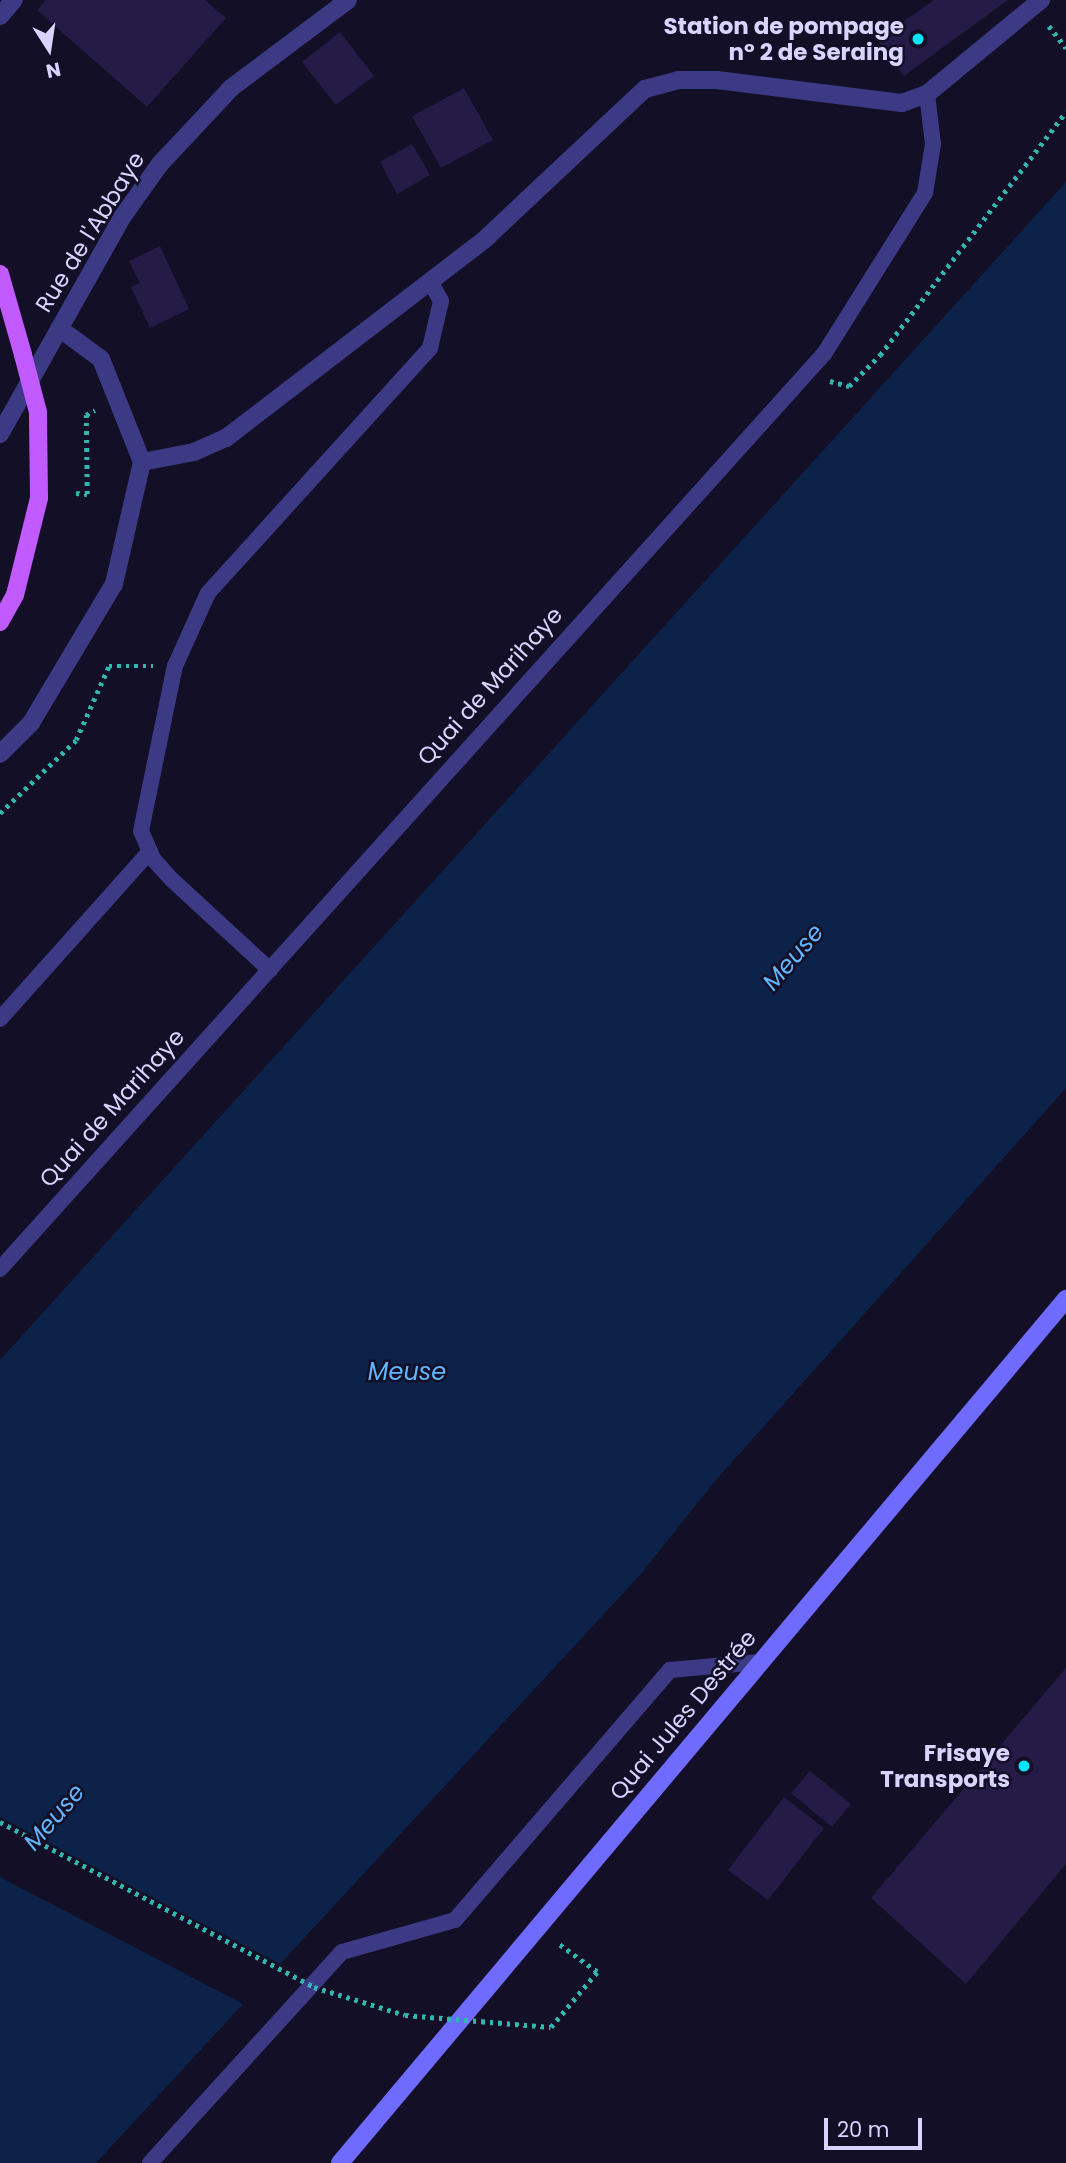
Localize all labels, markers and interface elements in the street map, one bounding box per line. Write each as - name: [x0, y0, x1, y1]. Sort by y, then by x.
- place label: Station de pompage n° 2 de Seraing: [663, 12, 904, 66]
- north arrow: [14, 14, 84, 84]
- marker: Station de pompage n° 2 de Seraing: [910, 31, 926, 47]
- text: N: [44, 55, 63, 85]
- street label: Rue de l'Abbaye: [30, 147, 150, 317]
- street label: Quai de Marihaye: [412, 601, 568, 771]
- water label: Meuse: [756, 918, 830, 996]
- street label: Quai de Marihaye: [34, 1023, 190, 1193]
- water label: Meuse: [368, 1358, 446, 1386]
- street label: Quai Jules Destrée: [604, 1624, 762, 1806]
- place label: Frisaye Transports: [880, 1739, 1010, 1793]
- marker: Frisaye Transports: [1016, 1758, 1032, 1774]
- water label: Meuse: [17, 1778, 91, 1856]
- scale bar: [828, 2104, 926, 2148]
- text: 20 m: [837, 2115, 890, 2144]

